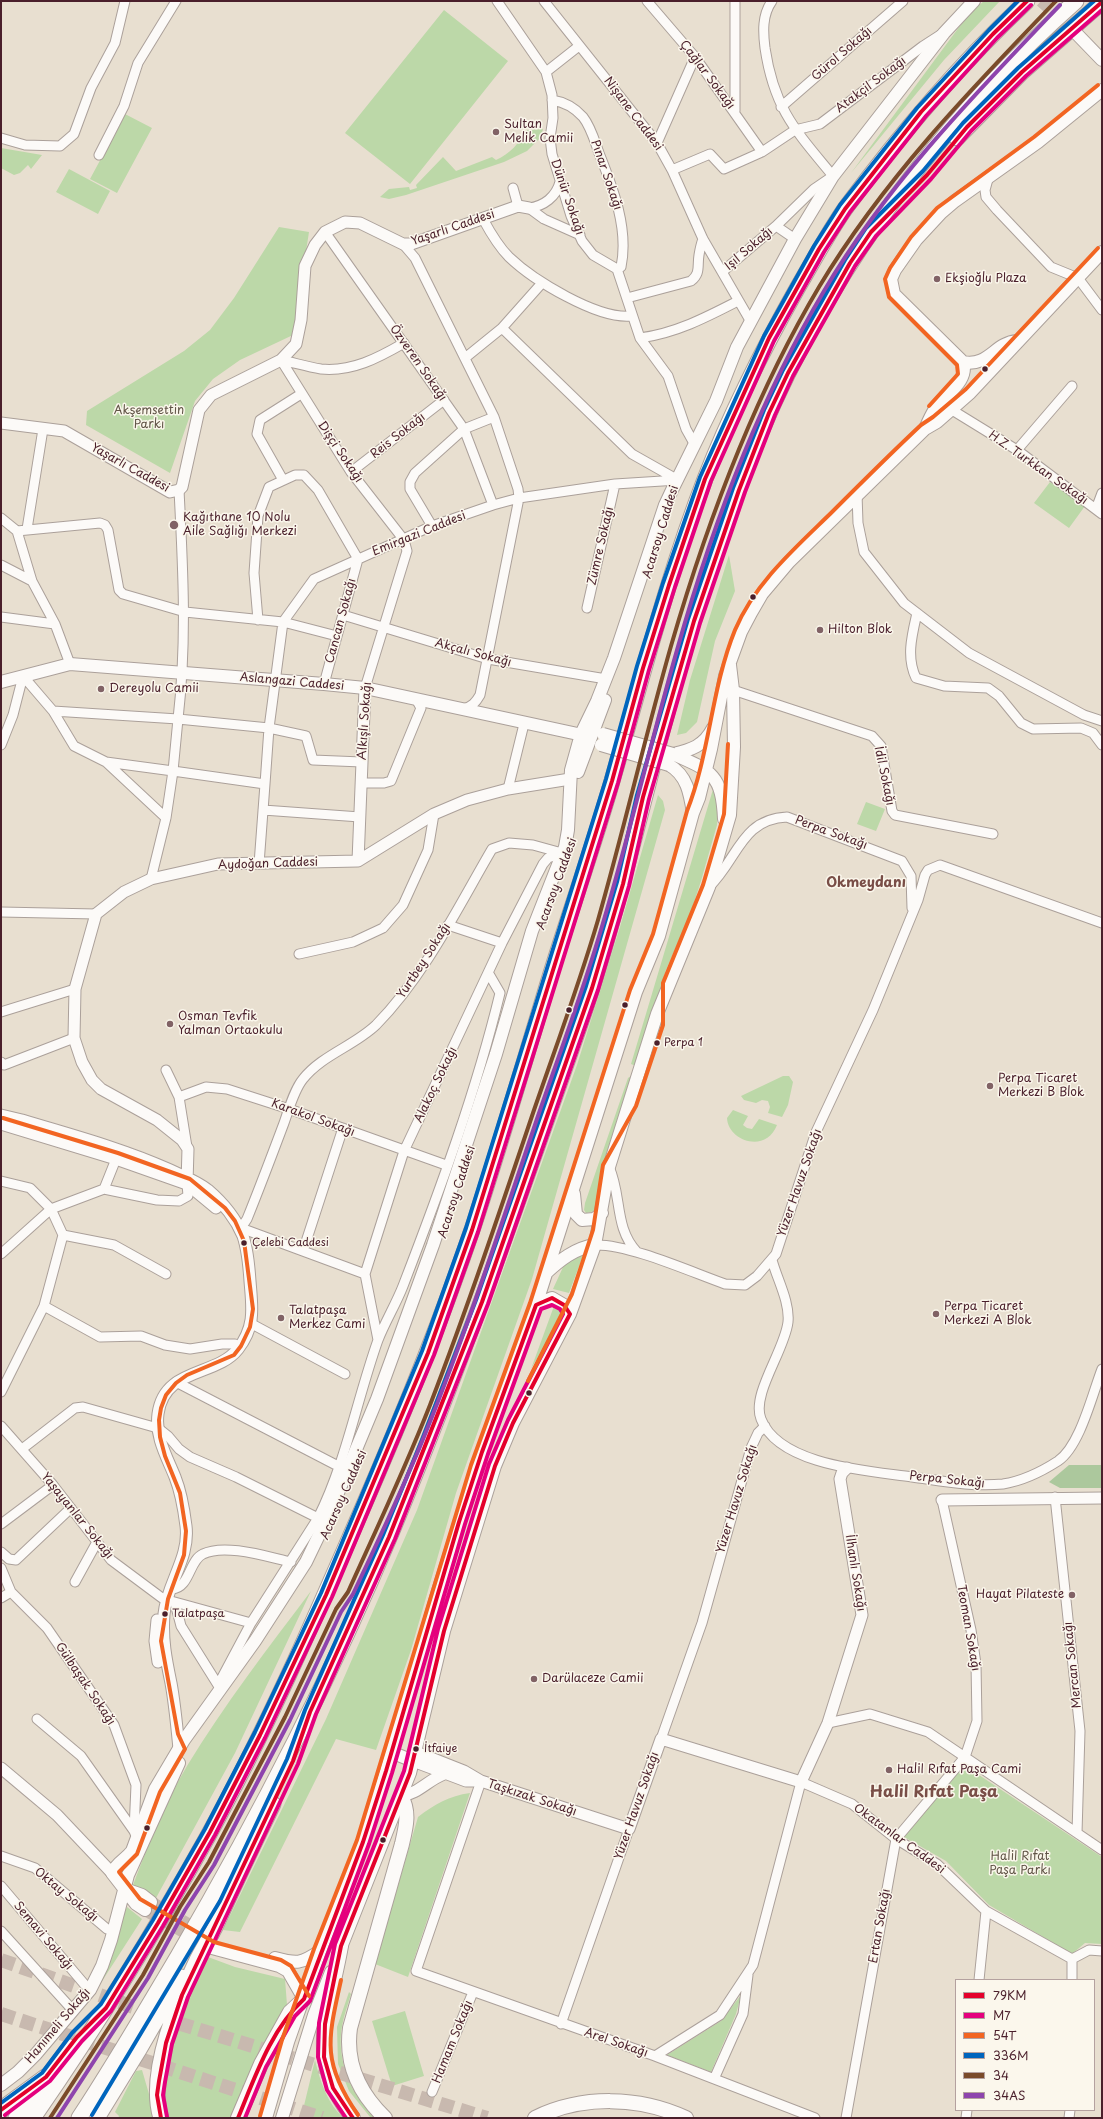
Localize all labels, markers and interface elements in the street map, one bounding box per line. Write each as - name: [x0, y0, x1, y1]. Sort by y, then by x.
- street label: Gürol Sokağı: [809, 24, 875, 84]
- street label: Çağlar Sokağı: [676, 38, 738, 112]
- street label: Atakçil Sokağı: [833, 54, 909, 116]
- street label: Nişane Caddesi: [601, 74, 665, 154]
- place label: Sultan Melik Camii: [504, 118, 573, 146]
- marker: Sultan Melik Camii: [491, 127, 501, 137]
- street label: Pınar Sokağı: [587, 138, 625, 212]
- street label: Dünür Sokağı: [547, 157, 587, 237]
- street label: Yaşarlı Caddesi: [409, 207, 497, 249]
- street label: Işıl Sokağı: [722, 224, 776, 274]
- place label: Ekşioğlu Plaza: [945, 272, 1026, 286]
- marker: Ekşioğlu Plaza: [932, 274, 942, 284]
- street label: Özveren Sokağı: [386, 322, 450, 404]
- unlabelled marker: [980, 364, 990, 374]
- park label: Akşemsettin Parkı: [114, 404, 184, 432]
- street label: Reis Sokağı: [368, 410, 428, 462]
- street label: Dişçi Sokağı: [314, 419, 366, 485]
- street label: H.Z. Turkkan Sokağı: [985, 428, 1091, 508]
- street label: Yaşarlı Caddesi: [88, 441, 172, 495]
- street label: Acarsoy Caddesi: [640, 484, 682, 580]
- street label: Zümre Sokağı: [585, 505, 617, 587]
- street label: Emirgazi Caddesi: [370, 509, 468, 559]
- place label: Kağıthane 10 Nolu Aile Sağlığı Merkezi: [183, 511, 297, 539]
- marker: Kağıthane 10 Nolu Aile Sağlığı Merkezi: [168, 519, 180, 531]
- street label: Cancan Sokağı: [323, 577, 359, 665]
- unlabelled marker: [748, 592, 758, 602]
- place label: Hilton Blok: [828, 623, 892, 637]
- marker: Hilton Blok: [815, 625, 825, 635]
- street label: Akçalı Sokağı: [433, 636, 513, 670]
- street label: Aslangazi Caddesi: [239, 670, 345, 694]
- place label: Dereyolu Camii: [109, 682, 199, 696]
- street label: Alkışlı Sokağı: [355, 682, 375, 760]
- marker: Dereyolu Camii: [96, 684, 106, 694]
- street label: İdil Sokağı: [871, 745, 897, 807]
- street label: Perpa Sokağı: [793, 813, 869, 853]
- street label: Acarsoy Caddesi: [534, 836, 580, 932]
- street label: Aydoğan Caddesi: [218, 855, 318, 873]
- district label: Okmeydanı: [826, 875, 906, 891]
- street label: Yurtbey Sokağı: [394, 921, 454, 1001]
- unlabelled marker: [620, 1000, 630, 1010]
- unlabelled marker: [564, 1005, 574, 1015]
- place label: Osman Tevfik Yalman Ortaokulu: [178, 1010, 283, 1038]
- marker: Osman Tevfik Yalman Ortaokulu: [165, 1019, 175, 1029]
- place label: Perpa 1: [664, 1036, 703, 1050]
- marker: Perpa 1: [652, 1038, 662, 1048]
- street label: Alakoç Sokağı: [411, 1045, 461, 1125]
- place label: Perpa Ticaret Merkezi B Blok: [998, 1072, 1085, 1100]
- marker: Perpa Ticaret Merkezi B Blok: [985, 1081, 995, 1091]
- street label: Karakol Sokağı: [269, 1096, 357, 1140]
- street label: Yüzer Havuz Sokağı: [775, 1127, 825, 1239]
- street label: Acarsoy Caddesi: [435, 1144, 479, 1240]
- place label: Çelebi Caddesi: [252, 1236, 329, 1250]
- marker: Çelebi Caddesi: [239, 1238, 249, 1248]
- place label: Perpa Ticaret Merkezi A Blok: [944, 1300, 1032, 1328]
- place label: Talatpaşa Merkez Cami: [289, 1304, 365, 1332]
- marker: Perpa Ticaret Merkezi A Blok: [931, 1309, 941, 1319]
- marker: Talatpaşa Merkez Cami: [276, 1313, 286, 1323]
- unlabelled marker: [524, 1388, 534, 1398]
- street label: Yüzer Havuz Sokağı: [714, 1443, 760, 1555]
- street label: Acarsoy Caddesi: [318, 1448, 370, 1542]
- street label: Perpa Sokağı: [909, 1469, 985, 1491]
- street label: Yaşayanlar Sokağı: [38, 1470, 116, 1562]
- street label: İlhanlı Sokağı: [842, 1534, 868, 1612]
- street label: Teoman Sokağı: [953, 1584, 983, 1672]
- place label: Hayat Pilateste: [976, 1588, 1064, 1602]
- marker: Hayat Pilateste: [1067, 1590, 1077, 1600]
- place label: Talatpaşa: [172, 1607, 225, 1621]
- marker: Talatpaşa: [160, 1609, 170, 1619]
- street label: Mercan Sokağı: [1061, 1621, 1085, 1709]
- street label: Gülbaşak Sokağı: [52, 1640, 118, 1728]
- place label: Darülaceze Camii: [542, 1672, 643, 1686]
- marker: Darülaceze Camii: [529, 1674, 539, 1684]
- place label: İtfaiye: [424, 1742, 457, 1756]
- marker: İtfaiye: [411, 1744, 421, 1754]
- street label: Yüzer Havuz Sokağı: [612, 1750, 662, 1862]
- place label: Halil Rıfat Paşa Cami: [897, 1763, 1022, 1777]
- marker: Halil Rıfat Paşa Cami: [884, 1765, 894, 1775]
- street label: Taşkızak Sokağı: [486, 1777, 578, 1819]
- district label: Halil Rıfat Paşa: [870, 1783, 998, 1803]
- street label: Okatanlar Caddesi: [850, 1801, 948, 1877]
- unlabelled marker: [142, 1823, 152, 1833]
- unlabelled marker: [378, 1835, 388, 1845]
- park label: Halil Rıfat Paşa Parkı: [989, 1850, 1051, 1878]
- street label: Oktay Sokağı: [31, 1865, 101, 1925]
- street label: Ertan Sokağı: [866, 1888, 894, 1964]
- street label: Semavi Sokağı: [10, 1899, 76, 1973]
- legend: [955, 1979, 1095, 2111]
- street label: Hanımeli Sokağı: [22, 1985, 94, 2067]
- text: 79KM: [993, 1986, 1026, 2004]
- street label: Hamam Sokağı: [430, 1999, 476, 2085]
- text: M7: [993, 2006, 1011, 2024]
- street label: Arel Sokağı: [582, 2025, 650, 2061]
- text: 54T: [993, 2026, 1016, 2044]
- text: 336M: [993, 2046, 1028, 2064]
- text: 34: [993, 2066, 1009, 2084]
- text: 34AS: [993, 2086, 1025, 2104]

